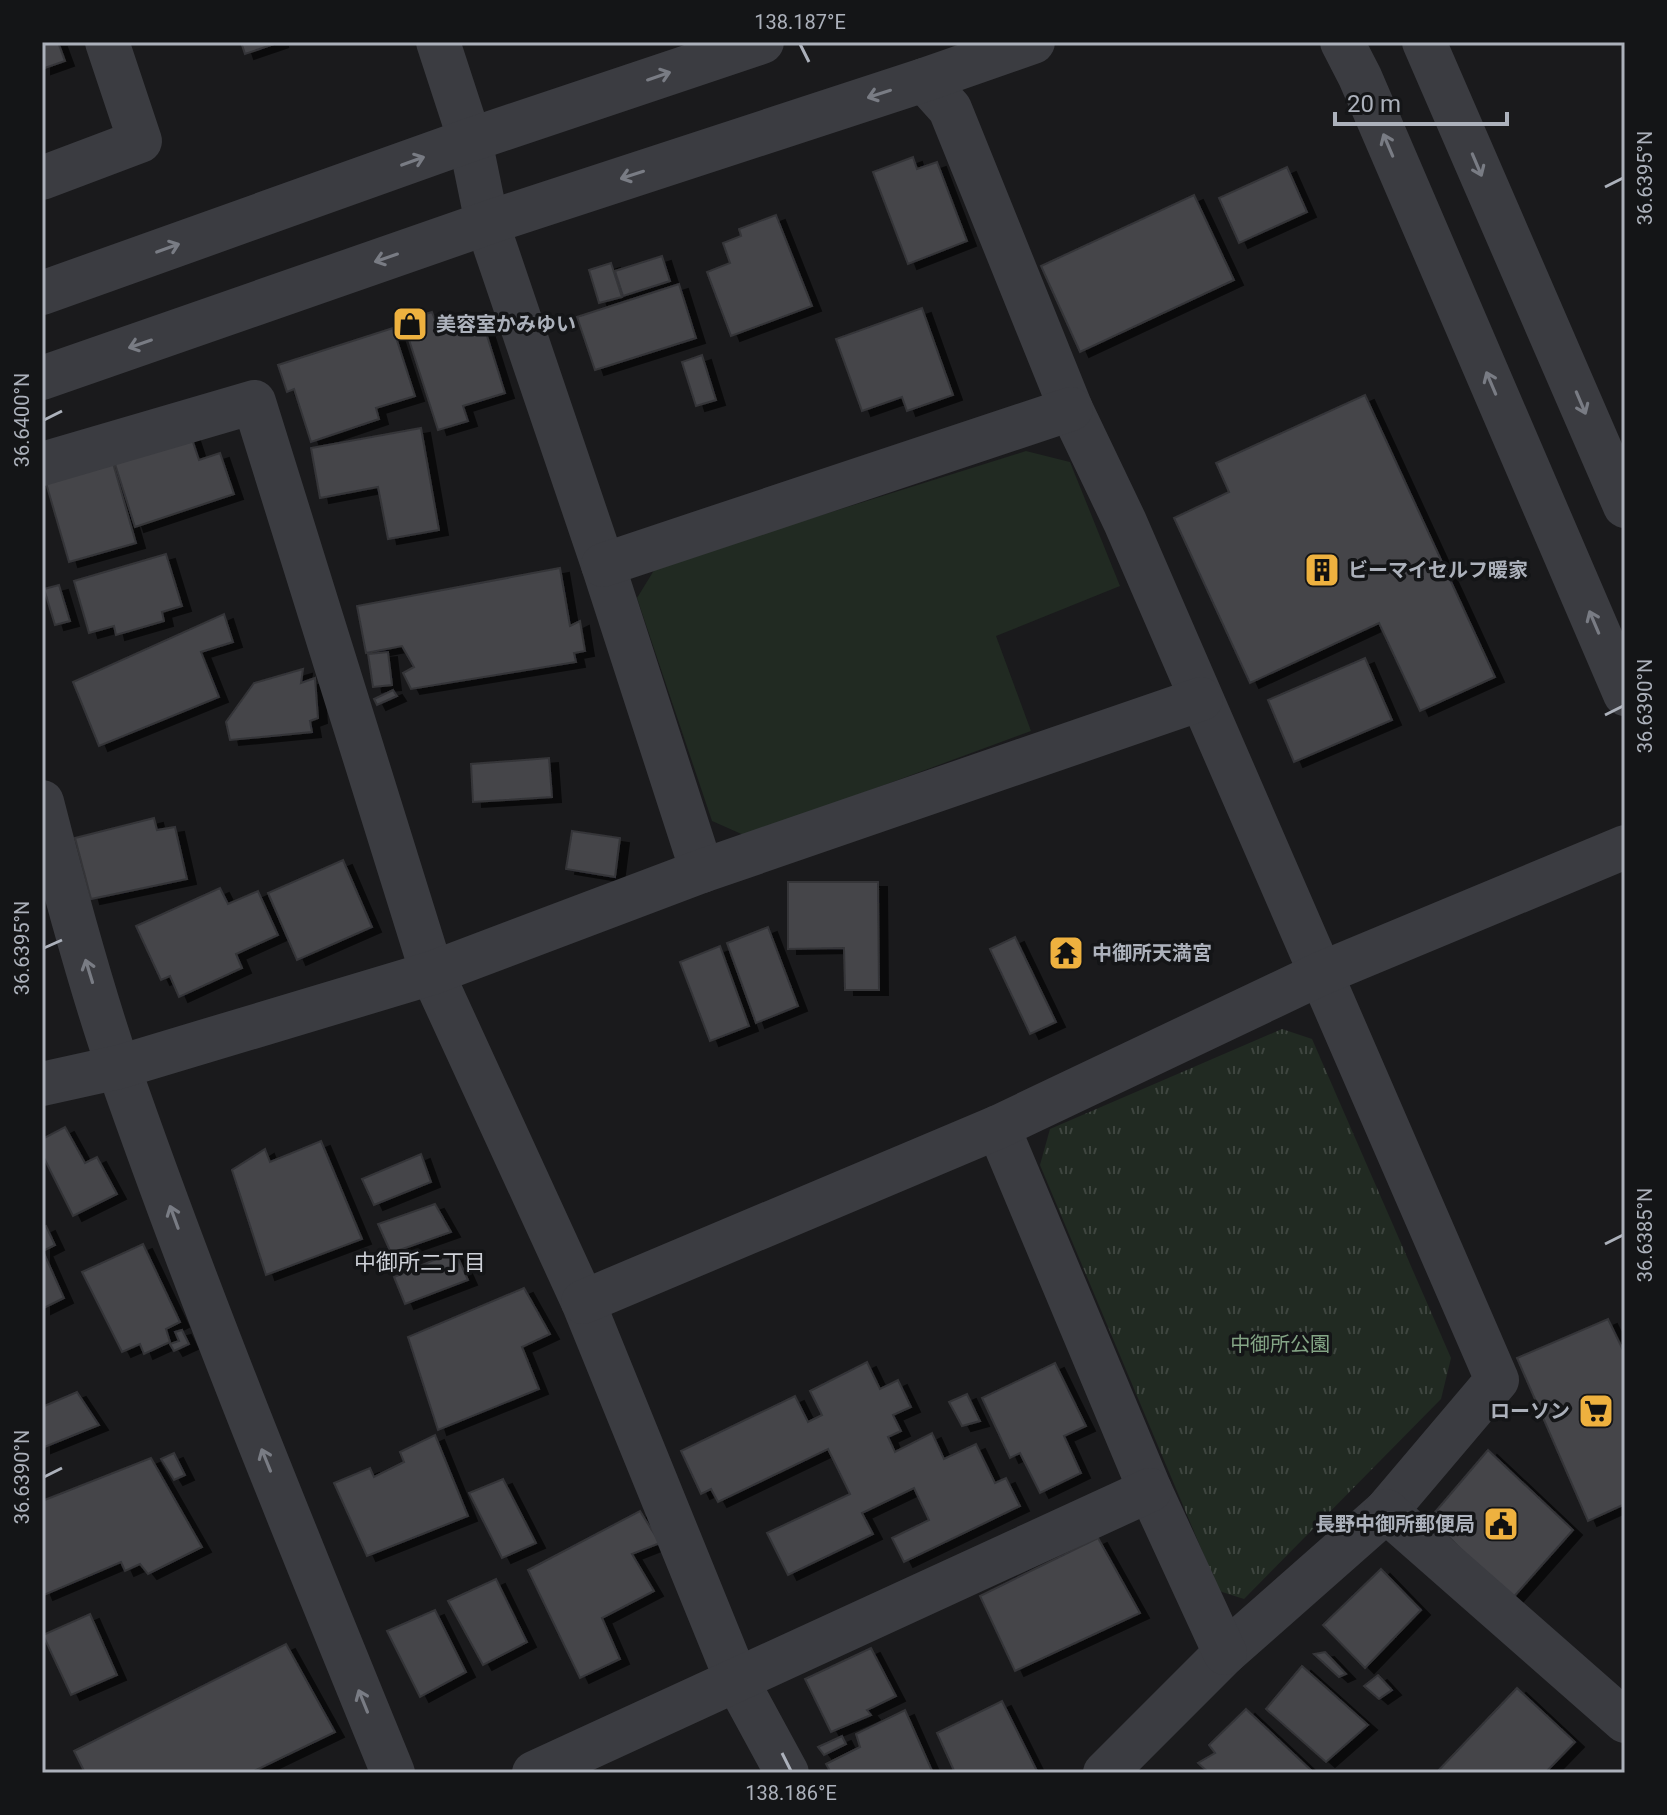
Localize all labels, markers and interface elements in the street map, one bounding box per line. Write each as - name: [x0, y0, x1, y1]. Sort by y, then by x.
- text: 138.187°E: [754, 10, 846, 34]
- one-way arrow: [646, 68, 671, 83]
- scale bar: [1335, 76, 1507, 126]
- one-way arrow: [867, 88, 892, 103]
- text: 20 m: [1347, 90, 1401, 118]
- text: 36.6395°N: [1633, 131, 1657, 225]
- one-way arrow: [1380, 133, 1395, 157]
- one-way arrow: [400, 152, 425, 167]
- one-way arrow: [1471, 152, 1486, 177]
- one-way arrow: [620, 169, 645, 184]
- one-way arrow: [155, 240, 180, 254]
- one-way arrow: [374, 252, 399, 267]
- shop icon: 美容室かみゆい: [391, 305, 429, 343]
- place label: 美容室かみゆい: [436, 312, 576, 336]
- one-way arrow: [128, 337, 153, 352]
- one-way arrow: [1483, 372, 1498, 396]
- text: 36.6400°N: [10, 373, 34, 467]
- one-way arrow: [1574, 391, 1589, 415]
- building icon: ビーマイセルフ暖家: [1303, 551, 1341, 589]
- place label: ビーマイセルフ暖家: [1348, 558, 1528, 582]
- one-way arrow: [1586, 610, 1601, 635]
- text: 36.6390°N: [1633, 659, 1657, 753]
- text: 36.6395°N: [10, 901, 34, 995]
- temple icon: 中御所天満宮: [1047, 934, 1085, 972]
- place label: 中御所天満宮: [1092, 941, 1212, 965]
- one-way arrow: [81, 959, 95, 984]
- text: 36.6385°N: [1633, 1188, 1657, 1282]
- one-way arrow: [166, 1205, 180, 1229]
- district label: 中御所二丁目: [354, 1250, 486, 1275]
- park label: 中御所公園: [1230, 1332, 1330, 1356]
- supermarket icon: ローソン: [1577, 1392, 1615, 1430]
- place label: ローソン: [1490, 1399, 1570, 1423]
- text: 36.6390°N: [10, 1430, 34, 1524]
- one-way arrow: [258, 1448, 272, 1473]
- public building icon: 長野中御所郵便局: [1482, 1505, 1520, 1543]
- place label: 長野中御所郵便局: [1315, 1512, 1475, 1536]
- one-way arrow: [355, 1689, 370, 1714]
- text: 138.186°E: [745, 1781, 837, 1805]

